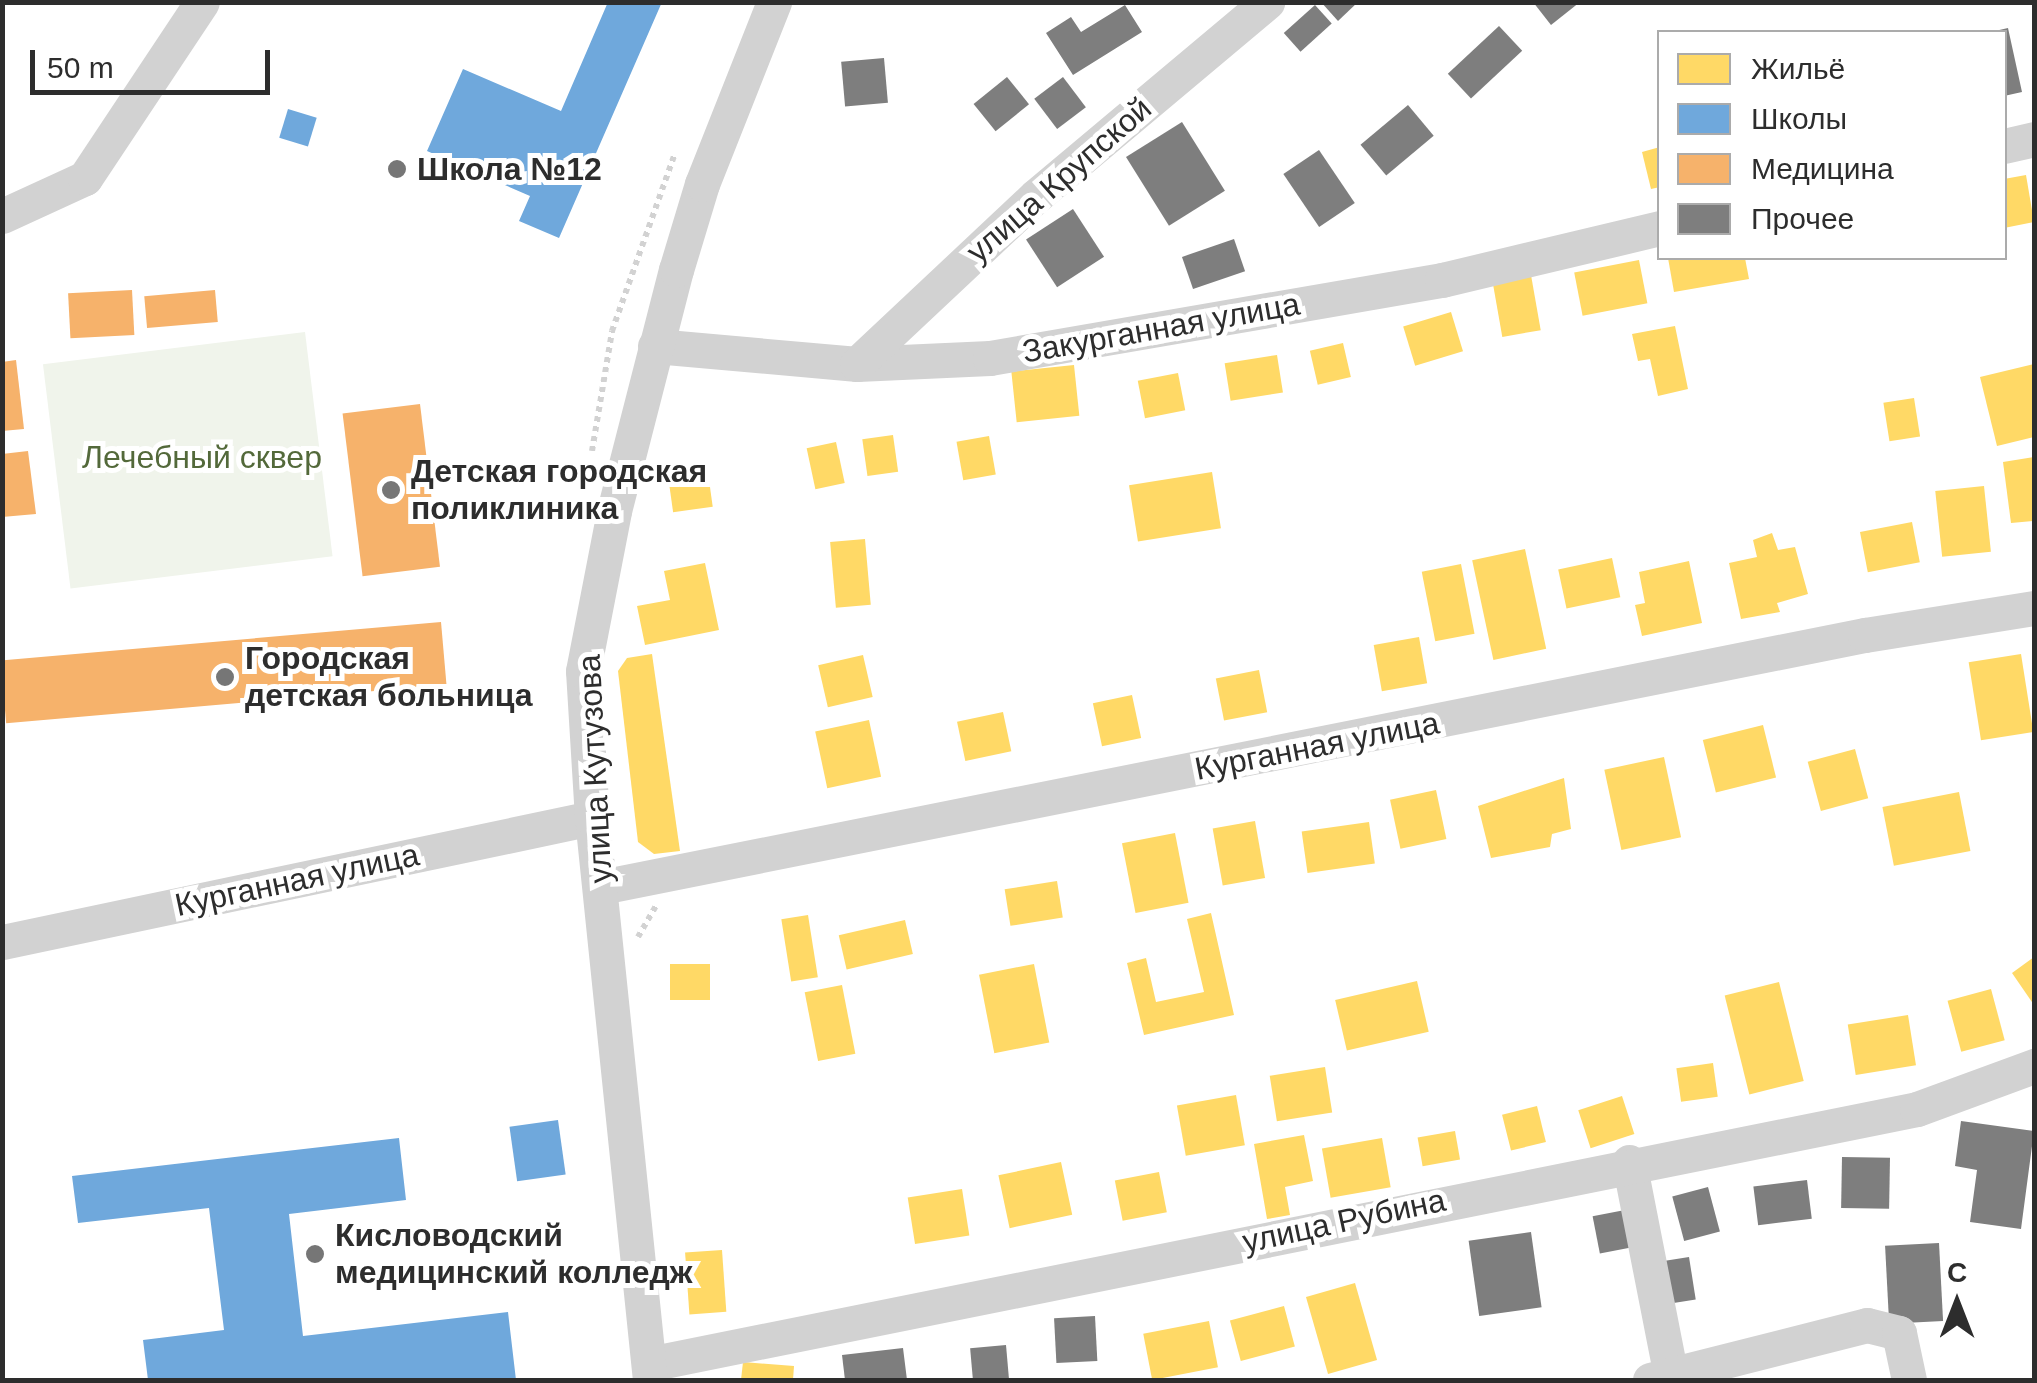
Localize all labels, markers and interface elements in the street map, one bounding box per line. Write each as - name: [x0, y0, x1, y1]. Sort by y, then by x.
- scale bar: [35, 30, 275, 92]
- legend: [1657, 30, 2007, 260]
- text: 50 m: [47, 51, 114, 84]
- text: Жильё: [1751, 52, 1845, 85]
- street label: улица Крупской: [959, 89, 1159, 271]
- text: Школы: [1751, 102, 1847, 135]
- place label: Школа №12: [417, 150, 602, 188]
- text: Медицина: [1751, 152, 1894, 185]
- marker: Школа №12: [386, 158, 408, 180]
- text: Прочее: [1751, 202, 1854, 235]
- street label: Закурганная улица: [1019, 285, 1303, 371]
- park label: Лечебный сквер: [82, 438, 322, 476]
- place label: Детская городская поликлиника: [411, 453, 707, 528]
- marker: Детская городская поликлиника: [380, 479, 402, 501]
- place label: Городская детская больница: [245, 640, 532, 715]
- street label: улица Кутузова: [570, 654, 620, 884]
- marker: Городская детская больница: [214, 666, 236, 688]
- street label: Курганная улица: [1192, 703, 1442, 789]
- street label: Курганная улица: [172, 835, 422, 925]
- street label: улица Рубина: [1239, 1181, 1449, 1261]
- place label: Кисловодский медицинский колледж: [335, 1217, 693, 1292]
- marker: Кисловодский медицинский колледж: [304, 1243, 326, 1265]
- north arrow: [1907, 1253, 2007, 1353]
- text: С: [1947, 1257, 1967, 1288]

